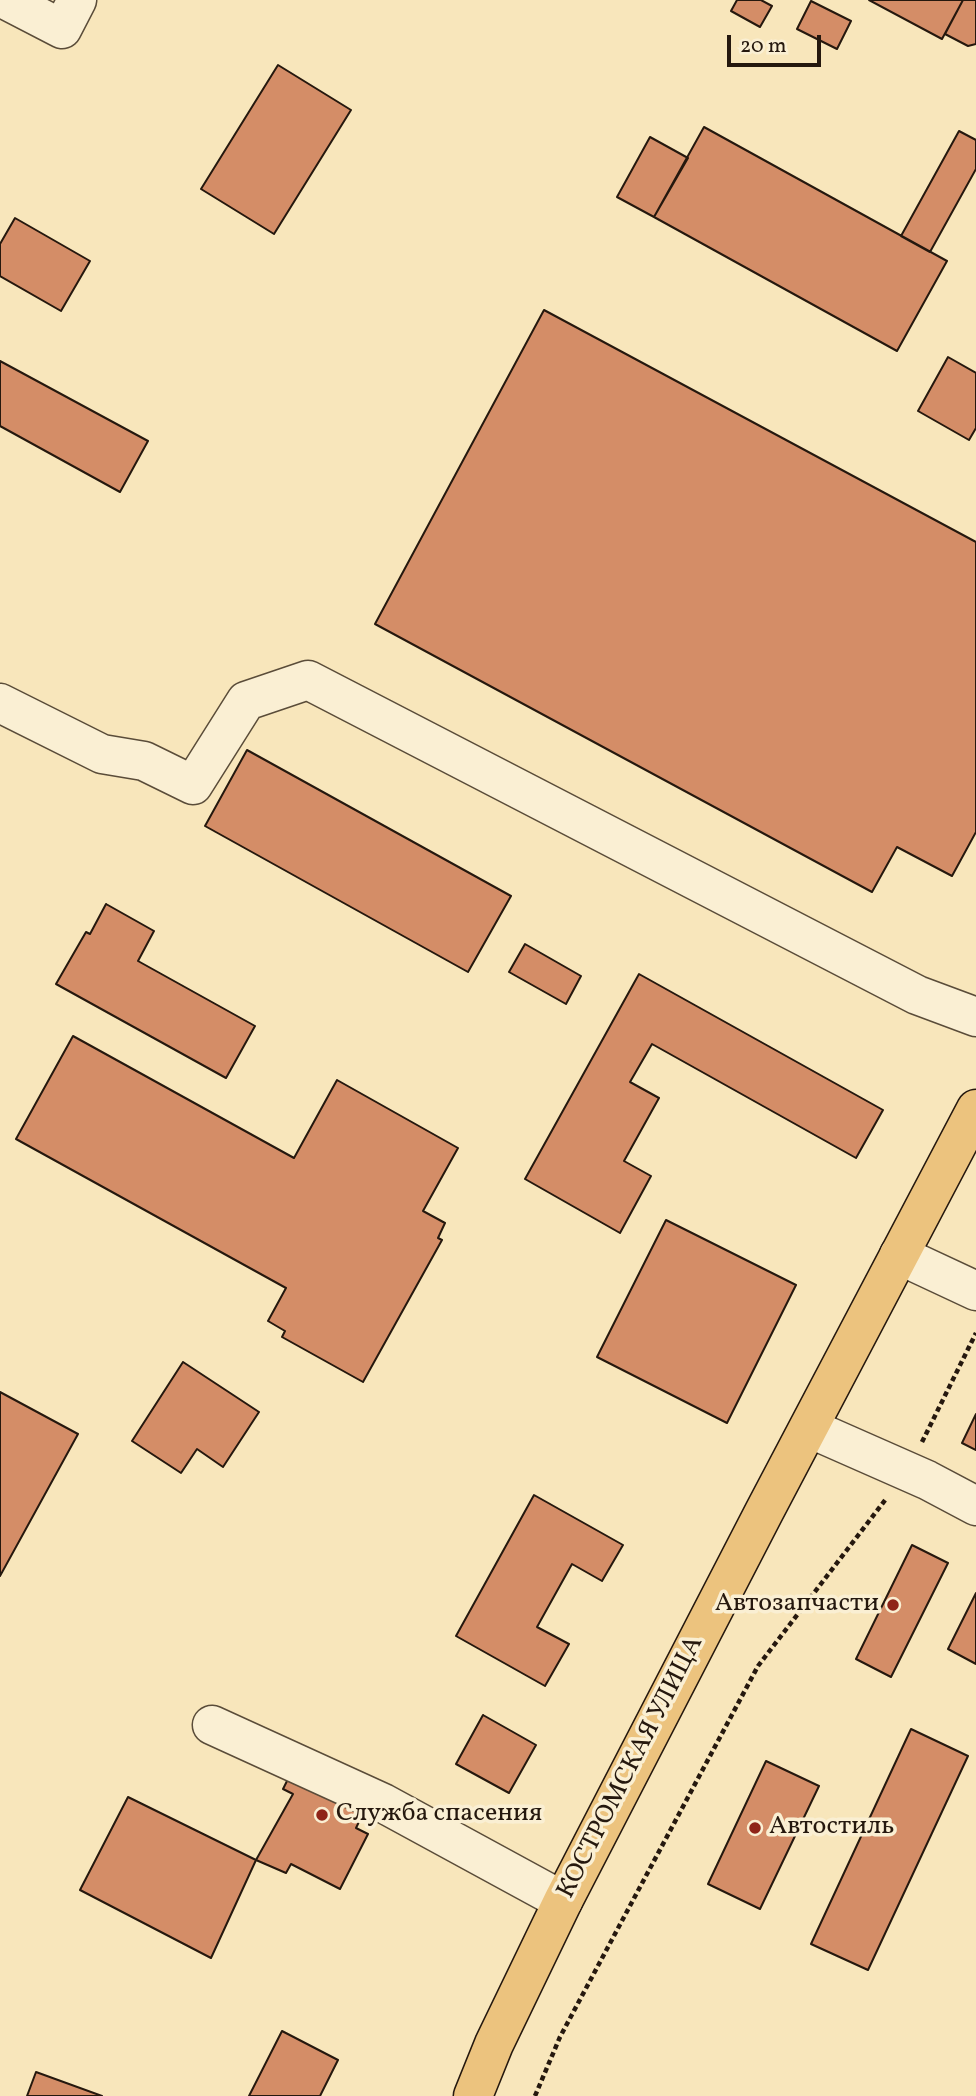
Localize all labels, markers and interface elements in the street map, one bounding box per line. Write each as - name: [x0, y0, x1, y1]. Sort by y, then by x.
- scale bar: [731, 21, 825, 65]
- text: 20 m: [740, 32, 786, 61]
- place label: Автозапчасти: [715, 1589, 879, 1621]
- marker: Автозапчасти: [885, 1597, 901, 1613]
- street label: КОСТРОМСКАЯ УЛИЦА: [552, 1632, 712, 1904]
- place label: Служба спасения: [336, 1799, 542, 1831]
- marker: Служба спасения: [314, 1807, 330, 1823]
- place label: Автостиль: [769, 1812, 894, 1844]
- marker: Автостиль: [747, 1820, 763, 1836]

